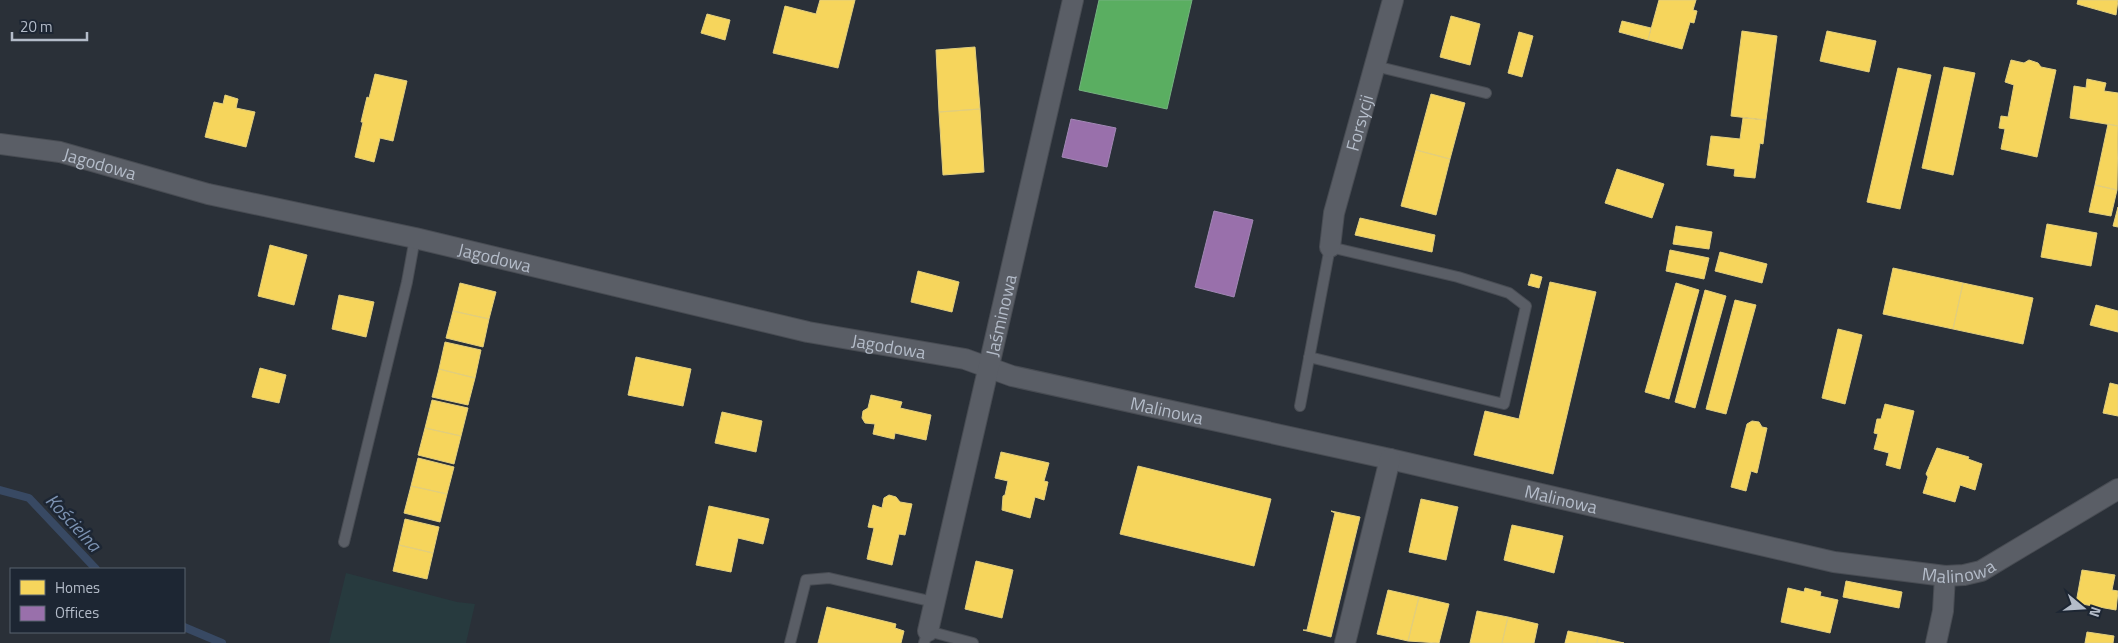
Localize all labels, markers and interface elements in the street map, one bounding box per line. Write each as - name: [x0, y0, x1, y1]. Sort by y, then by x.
- scale bar: [12, 10, 88, 42]
- text: 20 m: [20, 15, 53, 38]
- street label: Forsycji: [1338, 91, 1380, 154]
- street label: Jagodowa: [60, 140, 139, 186]
- street label: Jagodowa: [455, 235, 534, 279]
- street label: Jaśminowa: [978, 272, 1023, 359]
- street label: Jagodowa: [850, 326, 928, 366]
- street label: Malinowa: [1128, 389, 1206, 431]
- street label: Malinowa: [1522, 477, 1600, 520]
- water label: Kościelna: [39, 486, 110, 559]
- street label: Malinowa: [1920, 552, 2000, 590]
- legend: [10, 568, 185, 633]
- text: Homes: [55, 576, 100, 599]
- north arrow: [2058, 583, 2108, 633]
- text: Offices: [55, 601, 99, 624]
- text: N: [2084, 604, 2107, 620]

